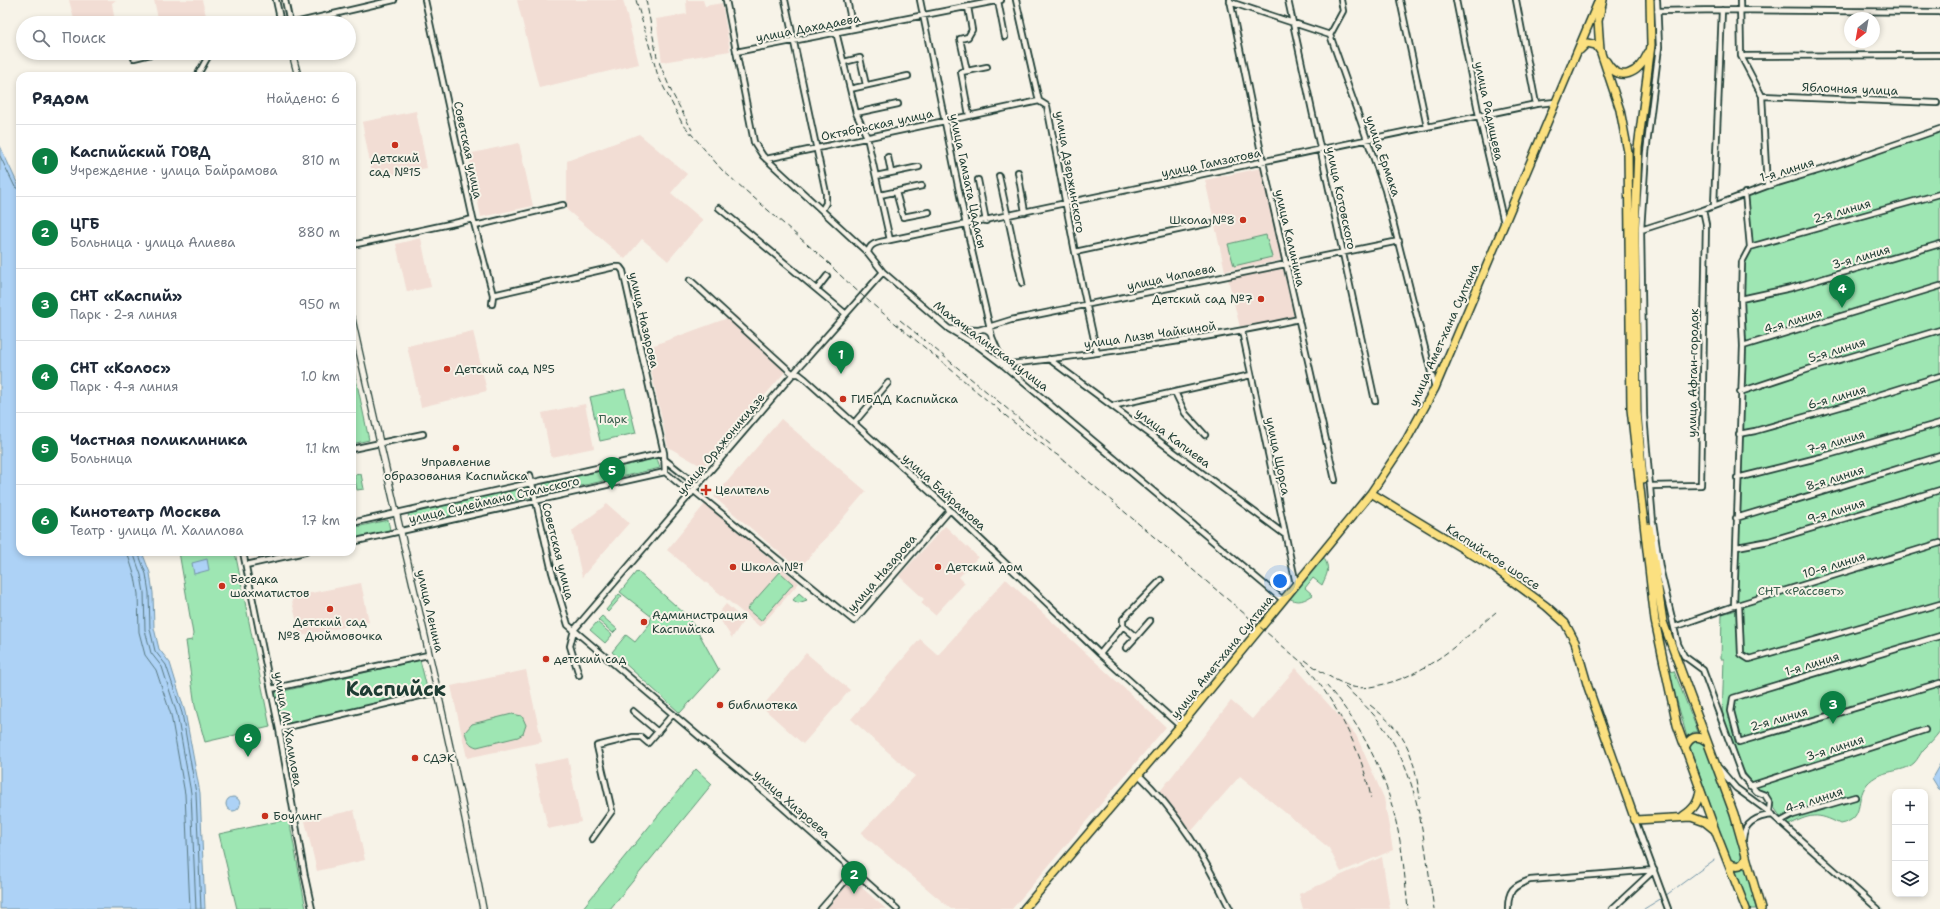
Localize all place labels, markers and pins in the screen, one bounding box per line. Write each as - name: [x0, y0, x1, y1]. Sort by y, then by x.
- marker: Детский сад №15: [390, 140, 400, 150]
- place label: Детский сад №15: [369, 150, 421, 180]
- place label: Школа №8: [1169, 212, 1235, 228]
- marker: Школа №8: [1238, 215, 1248, 225]
- pin: 4: [1829, 275, 1855, 308]
- place label: Детский сад №7: [1152, 291, 1253, 307]
- marker: Детский сад №7: [1256, 294, 1266, 304]
- pin: 1: [828, 341, 854, 374]
- place label: Детский сад №5: [455, 361, 555, 377]
- marker: Детский сад №5: [442, 364, 452, 374]
- place label: ГИБДД Каспийска: [851, 391, 959, 407]
- marker: ГИБДД Каспийска: [838, 394, 848, 404]
- marker: Управление образования Каспийска: [451, 443, 461, 453]
- place label: Управление образования Каспийска: [384, 454, 529, 484]
- pin: 5: [599, 457, 625, 490]
- place label: Целитель: [715, 482, 769, 498]
- marker: Целитель: [700, 484, 712, 496]
- place label: Школа №1: [741, 559, 803, 575]
- place label: Детский дом: [946, 559, 1023, 575]
- marker: Школа №1: [728, 562, 738, 572]
- marker: Детский дом: [933, 562, 943, 572]
- place label: Беседка шахматистов: [230, 571, 309, 601]
- marker: Беседка шахматистов: [217, 581, 227, 591]
- marker: Детский сад №8 Дюймовочка: [325, 604, 335, 614]
- place label: Администрация Каспийска: [652, 607, 748, 637]
- place label: Детский сад №8 Дюймовочка: [278, 614, 383, 644]
- marker: Администрация Каспийска: [639, 617, 649, 627]
- place label: детский сад: [554, 651, 627, 667]
- marker: детский сад: [541, 654, 551, 664]
- pin: 3: [1820, 691, 1846, 724]
- place label: библиотека: [728, 697, 798, 713]
- marker: библиотека: [715, 700, 725, 710]
- pin: 6: [235, 724, 261, 757]
- place label: СДЭК: [423, 750, 455, 766]
- marker: СДЭК: [410, 753, 420, 763]
- place label: Боулинг: [273, 808, 322, 824]
- marker: Боулинг: [260, 811, 270, 821]
- pin: 2: [841, 861, 867, 894]

